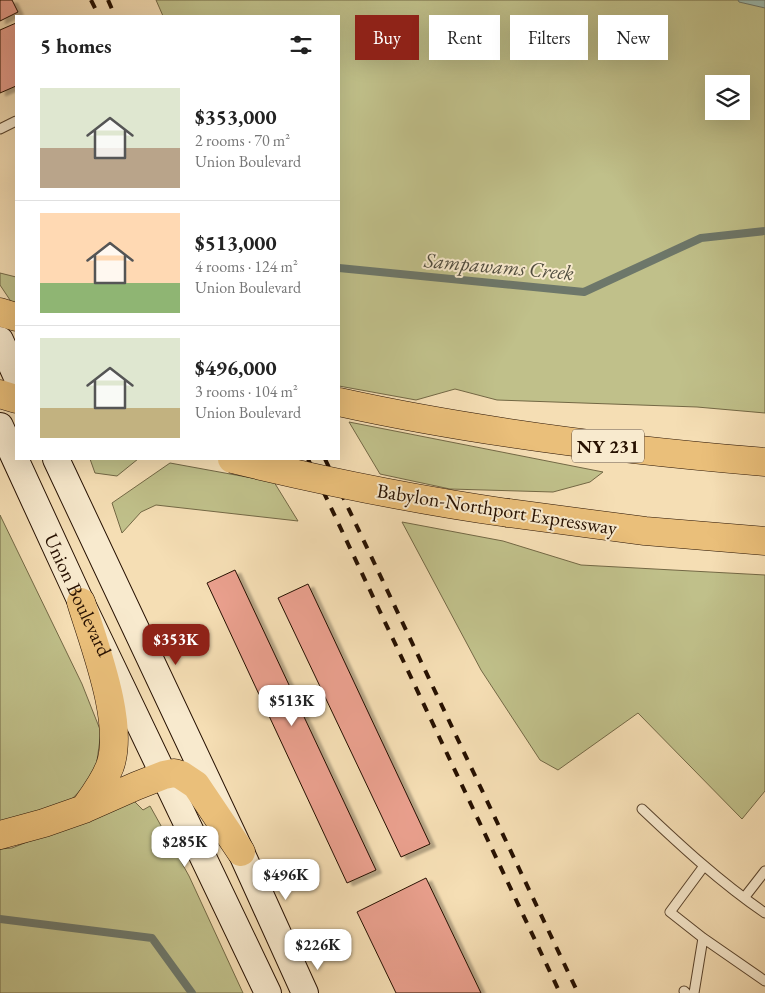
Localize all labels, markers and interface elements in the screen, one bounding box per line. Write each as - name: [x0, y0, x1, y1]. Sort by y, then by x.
- chip: Buy: [355, 15, 419, 60]
- chip: Rent: [429, 15, 500, 60]
- chip: Filters: [510, 15, 588, 60]
- chip: New: [598, 15, 668, 60]
- icon: filters: [287, 31, 315, 59]
- text: 5 homes: [40, 32, 112, 59]
- map controls: [705, 75, 750, 120]
- button: layers: [705, 75, 750, 120]
- text: $353,000: [195, 103, 277, 130]
- icon: home: [80, 108, 140, 168]
- text: 2 rooms · 70 m²: [195, 130, 290, 151]
- text: Union Boulevard: [195, 151, 301, 172]
- text: $513,000: [195, 229, 277, 256]
- icon: home: [80, 233, 140, 293]
- water label: Sampawams Creek: [422, 246, 575, 286]
- text: 4 rooms · 124 m²: [195, 256, 298, 277]
- text: Union Boulevard: [195, 277, 301, 298]
- text: $496,000: [195, 354, 277, 381]
- icon: home: [80, 358, 140, 418]
- text: 3 rooms · 104 m²: [195, 381, 298, 402]
- text: Union Boulevard: [195, 402, 301, 423]
- road number: NY 231: [572, 430, 644, 462]
- street label: Babylon-Northport Expressway: [375, 477, 619, 541]
- street label: Union Boulevard: [38, 529, 118, 661]
- pin: $353K: [141, 624, 211, 666]
- text: $353K: [154, 629, 198, 650]
- pin: $513K: [257, 684, 327, 727]
- text: $513K: [270, 690, 314, 711]
- pin: $285K: [150, 826, 220, 868]
- text: $285K: [163, 831, 207, 852]
- pin: $496K: [251, 858, 321, 901]
- text: $496K: [264, 864, 308, 885]
- pin: $226K: [283, 928, 353, 971]
- text: $226K: [296, 934, 340, 955]

